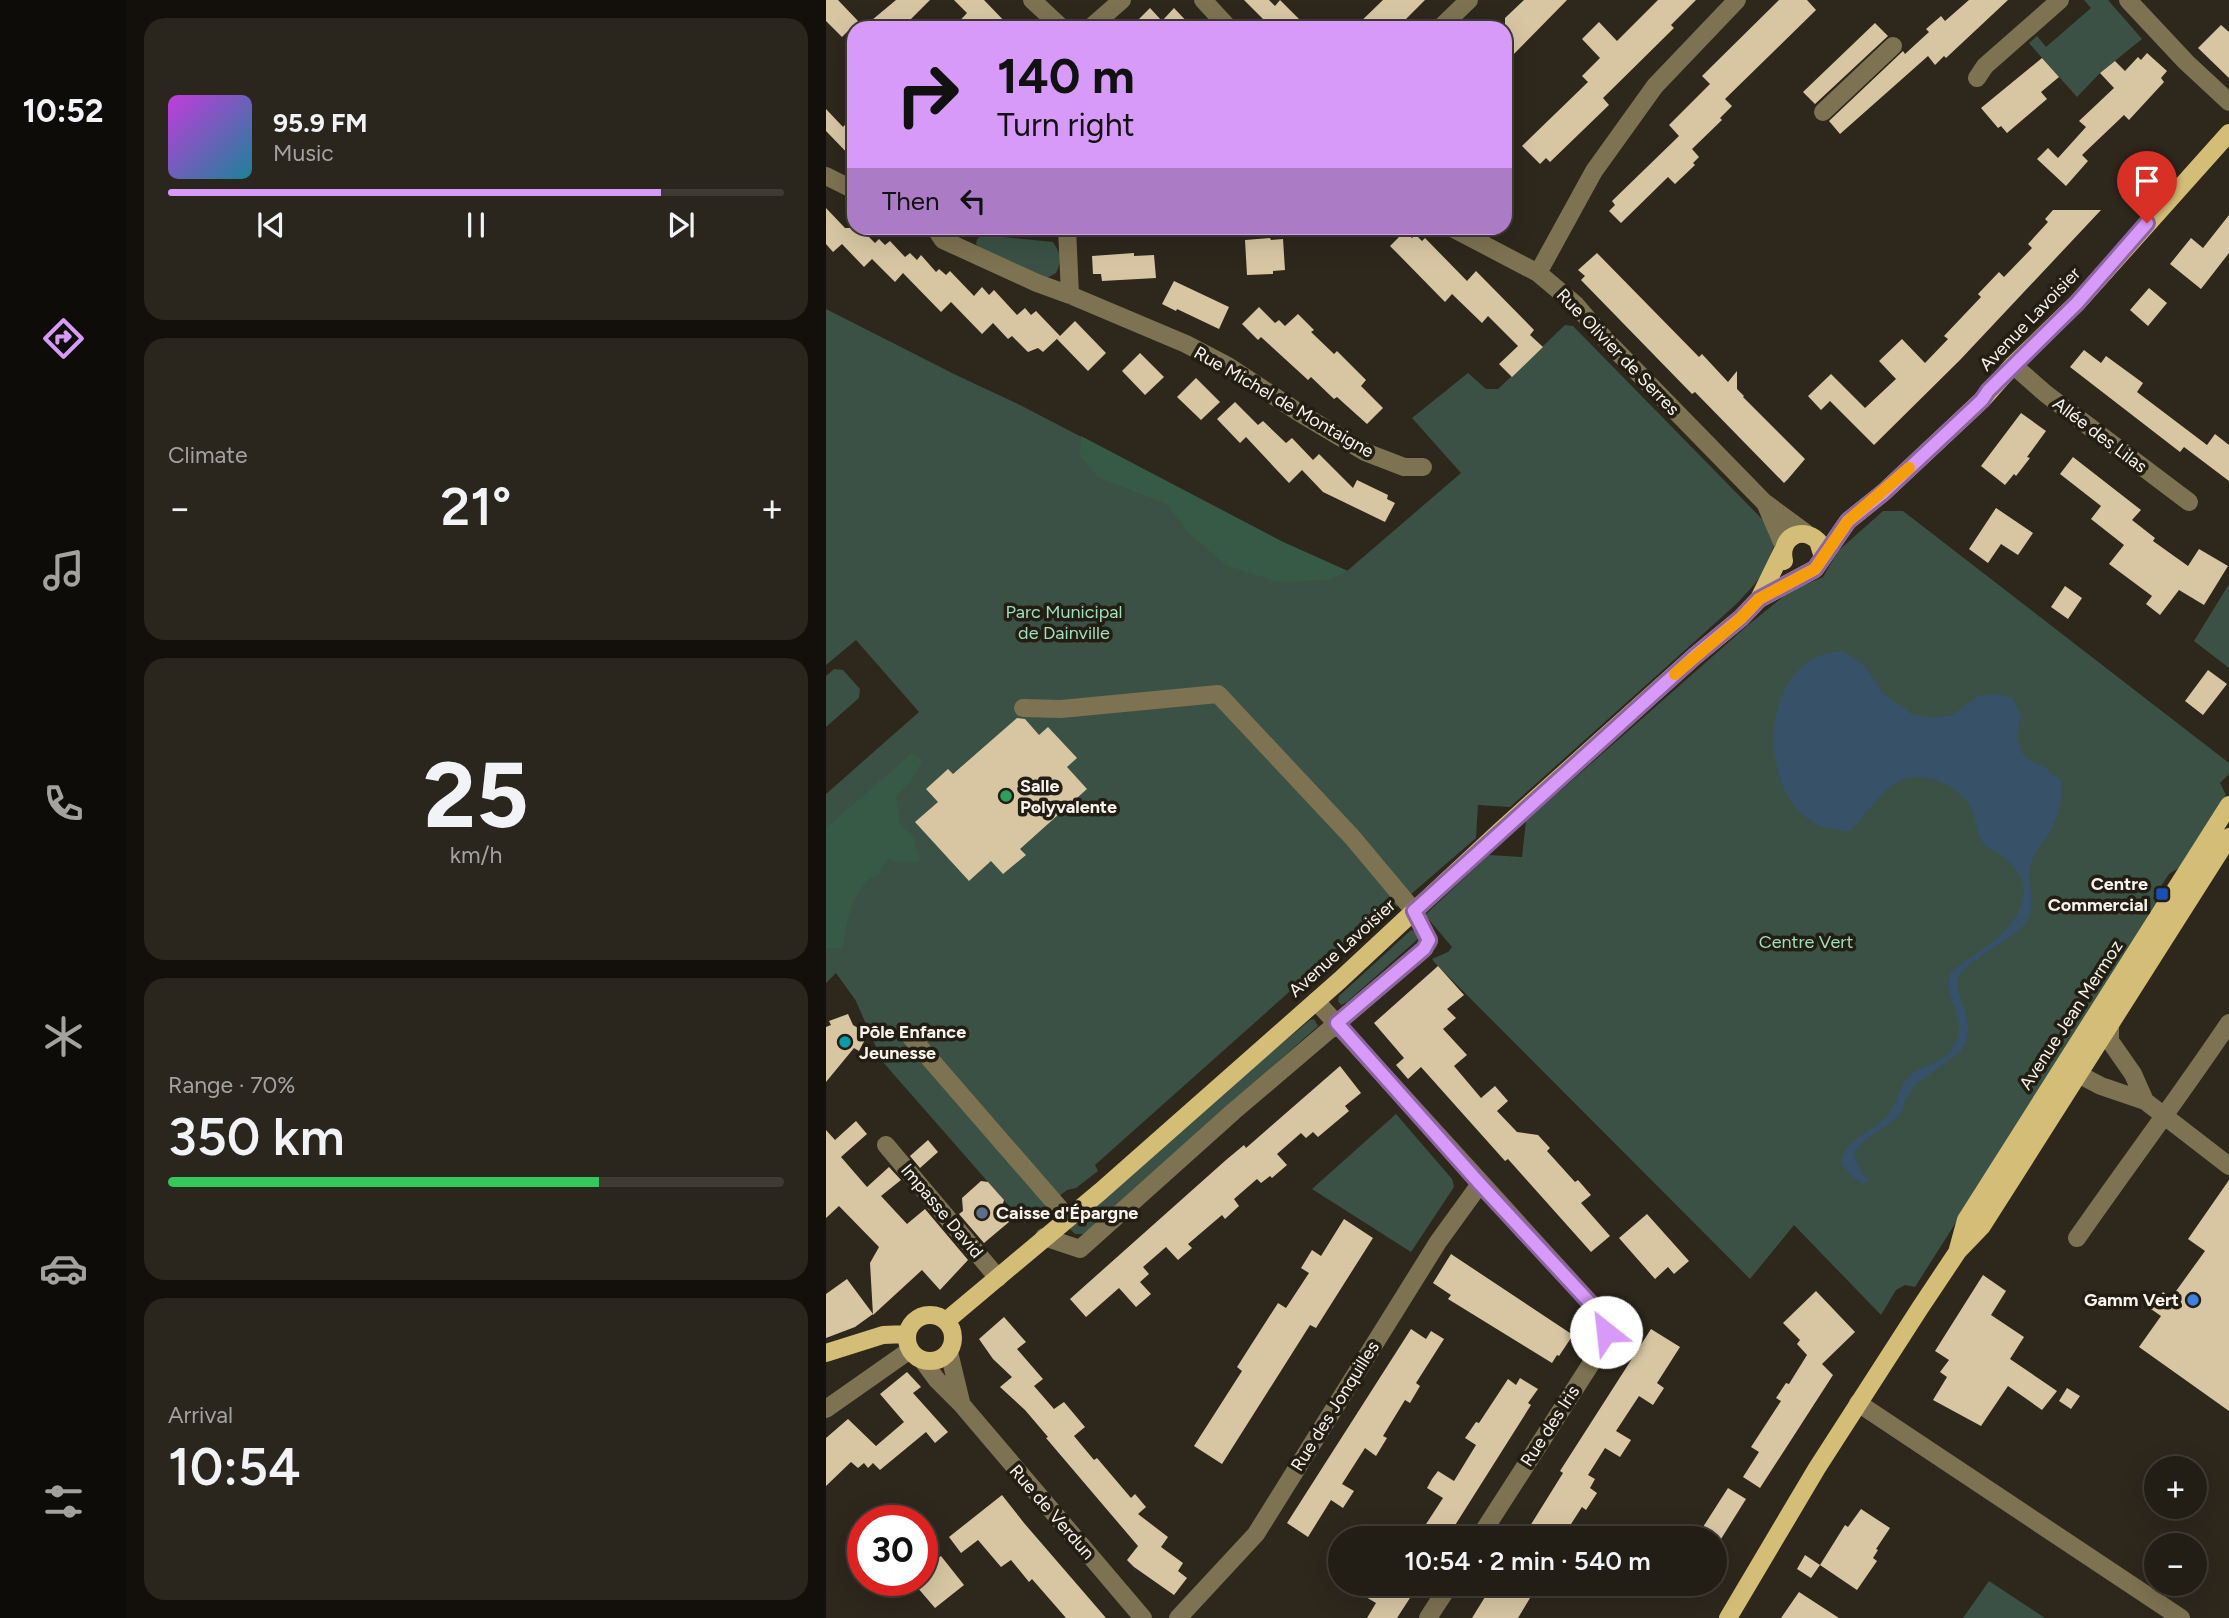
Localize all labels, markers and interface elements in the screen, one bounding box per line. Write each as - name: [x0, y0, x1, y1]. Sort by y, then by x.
- text: 140 m: [997, 46, 1135, 105]
- icon: right: [882, 49, 973, 140]
- text: 10:52: [23, 92, 104, 130]
- text: Turn right: [997, 106, 1135, 144]
- text: 95.9 FM: [273, 107, 368, 139]
- text: Music: [273, 139, 334, 167]
- pin: [2117, 151, 2177, 223]
- icon: arrive: [2128, 162, 2166, 200]
- icon: left: [954, 182, 992, 220]
- text: Then: [882, 185, 940, 217]
- icon: previous: [252, 206, 290, 244]
- icon: pause: [457, 206, 495, 244]
- icon: next: [662, 206, 700, 244]
- street label: Avenue Lavoisier: [1975, 262, 2085, 376]
- street label: Rue Olivier de Serres: [1552, 284, 1684, 420]
- icon: directions: [39, 314, 88, 363]
- street label: Rue Michel de Montaigne: [1190, 341, 1378, 463]
- street label: Allée des Lilas: [2048, 392, 2152, 478]
- text: Climate: [168, 441, 247, 469]
- text: 21°: [441, 476, 511, 538]
- text: −: [168, 485, 192, 531]
- text: +: [760, 485, 784, 531]
- icon: music: [39, 546, 88, 595]
- park label: Parc Municipal de Dainville: [1006, 601, 1122, 644]
- text: 25: [423, 741, 529, 850]
- place label: Salle Polyvalente: [1020, 775, 1117, 818]
- icon: phone: [39, 779, 88, 828]
- marker: Salle Polyvalente: [998, 788, 1014, 804]
- text: km/h: [450, 841, 502, 869]
- place label: Centre Commercial: [2048, 873, 2148, 916]
- marker: Centre Commercial: [2154, 886, 2170, 902]
- street label: Avenue Lavoisier: [1284, 894, 1400, 1002]
- park label: Centre Vert: [1759, 931, 1853, 953]
- street label: Avenue Jean Mermoz: [2014, 936, 2128, 1094]
- icon: climate: [39, 1012, 88, 1061]
- place label: Pôle Enfance Jeunesse: [859, 1021, 966, 1064]
- marker: Pôle Enfance Jeunesse: [837, 1034, 853, 1050]
- text: Range · 70%: [168, 1071, 295, 1099]
- text: 350 km: [168, 1106, 345, 1168]
- street label: Impasse David: [896, 1159, 988, 1263]
- place label: Caisse d'Épargne: [996, 1202, 1138, 1224]
- marker: Caisse d'Épargne: [974, 1205, 990, 1221]
- icon: car: [39, 1244, 88, 1293]
- place label: Gamm Vert: [2084, 1289, 2179, 1311]
- marker: Gamm Vert: [2185, 1292, 2201, 1308]
- position arrow: [1569, 1295, 1643, 1369]
- street label: Rue des Jonquilles: [1286, 1337, 1384, 1475]
- street label: Rue des Iris: [1516, 1381, 1584, 1471]
- text: Arrival: [168, 1401, 233, 1429]
- text: 10:54: [168, 1436, 301, 1498]
- map controls: [2144, 1456, 2207, 1596]
- button: +: [2144, 1456, 2207, 1519]
- street label: Rue de Verdun: [1005, 1460, 1099, 1564]
- icon: filters: [39, 1477, 88, 1526]
- speed limit sign: 30: [847, 1505, 938, 1596]
- button: −: [2144, 1533, 2207, 1596]
- text: 10:54 · 2 min · 540 m: [1404, 1545, 1651, 1577]

